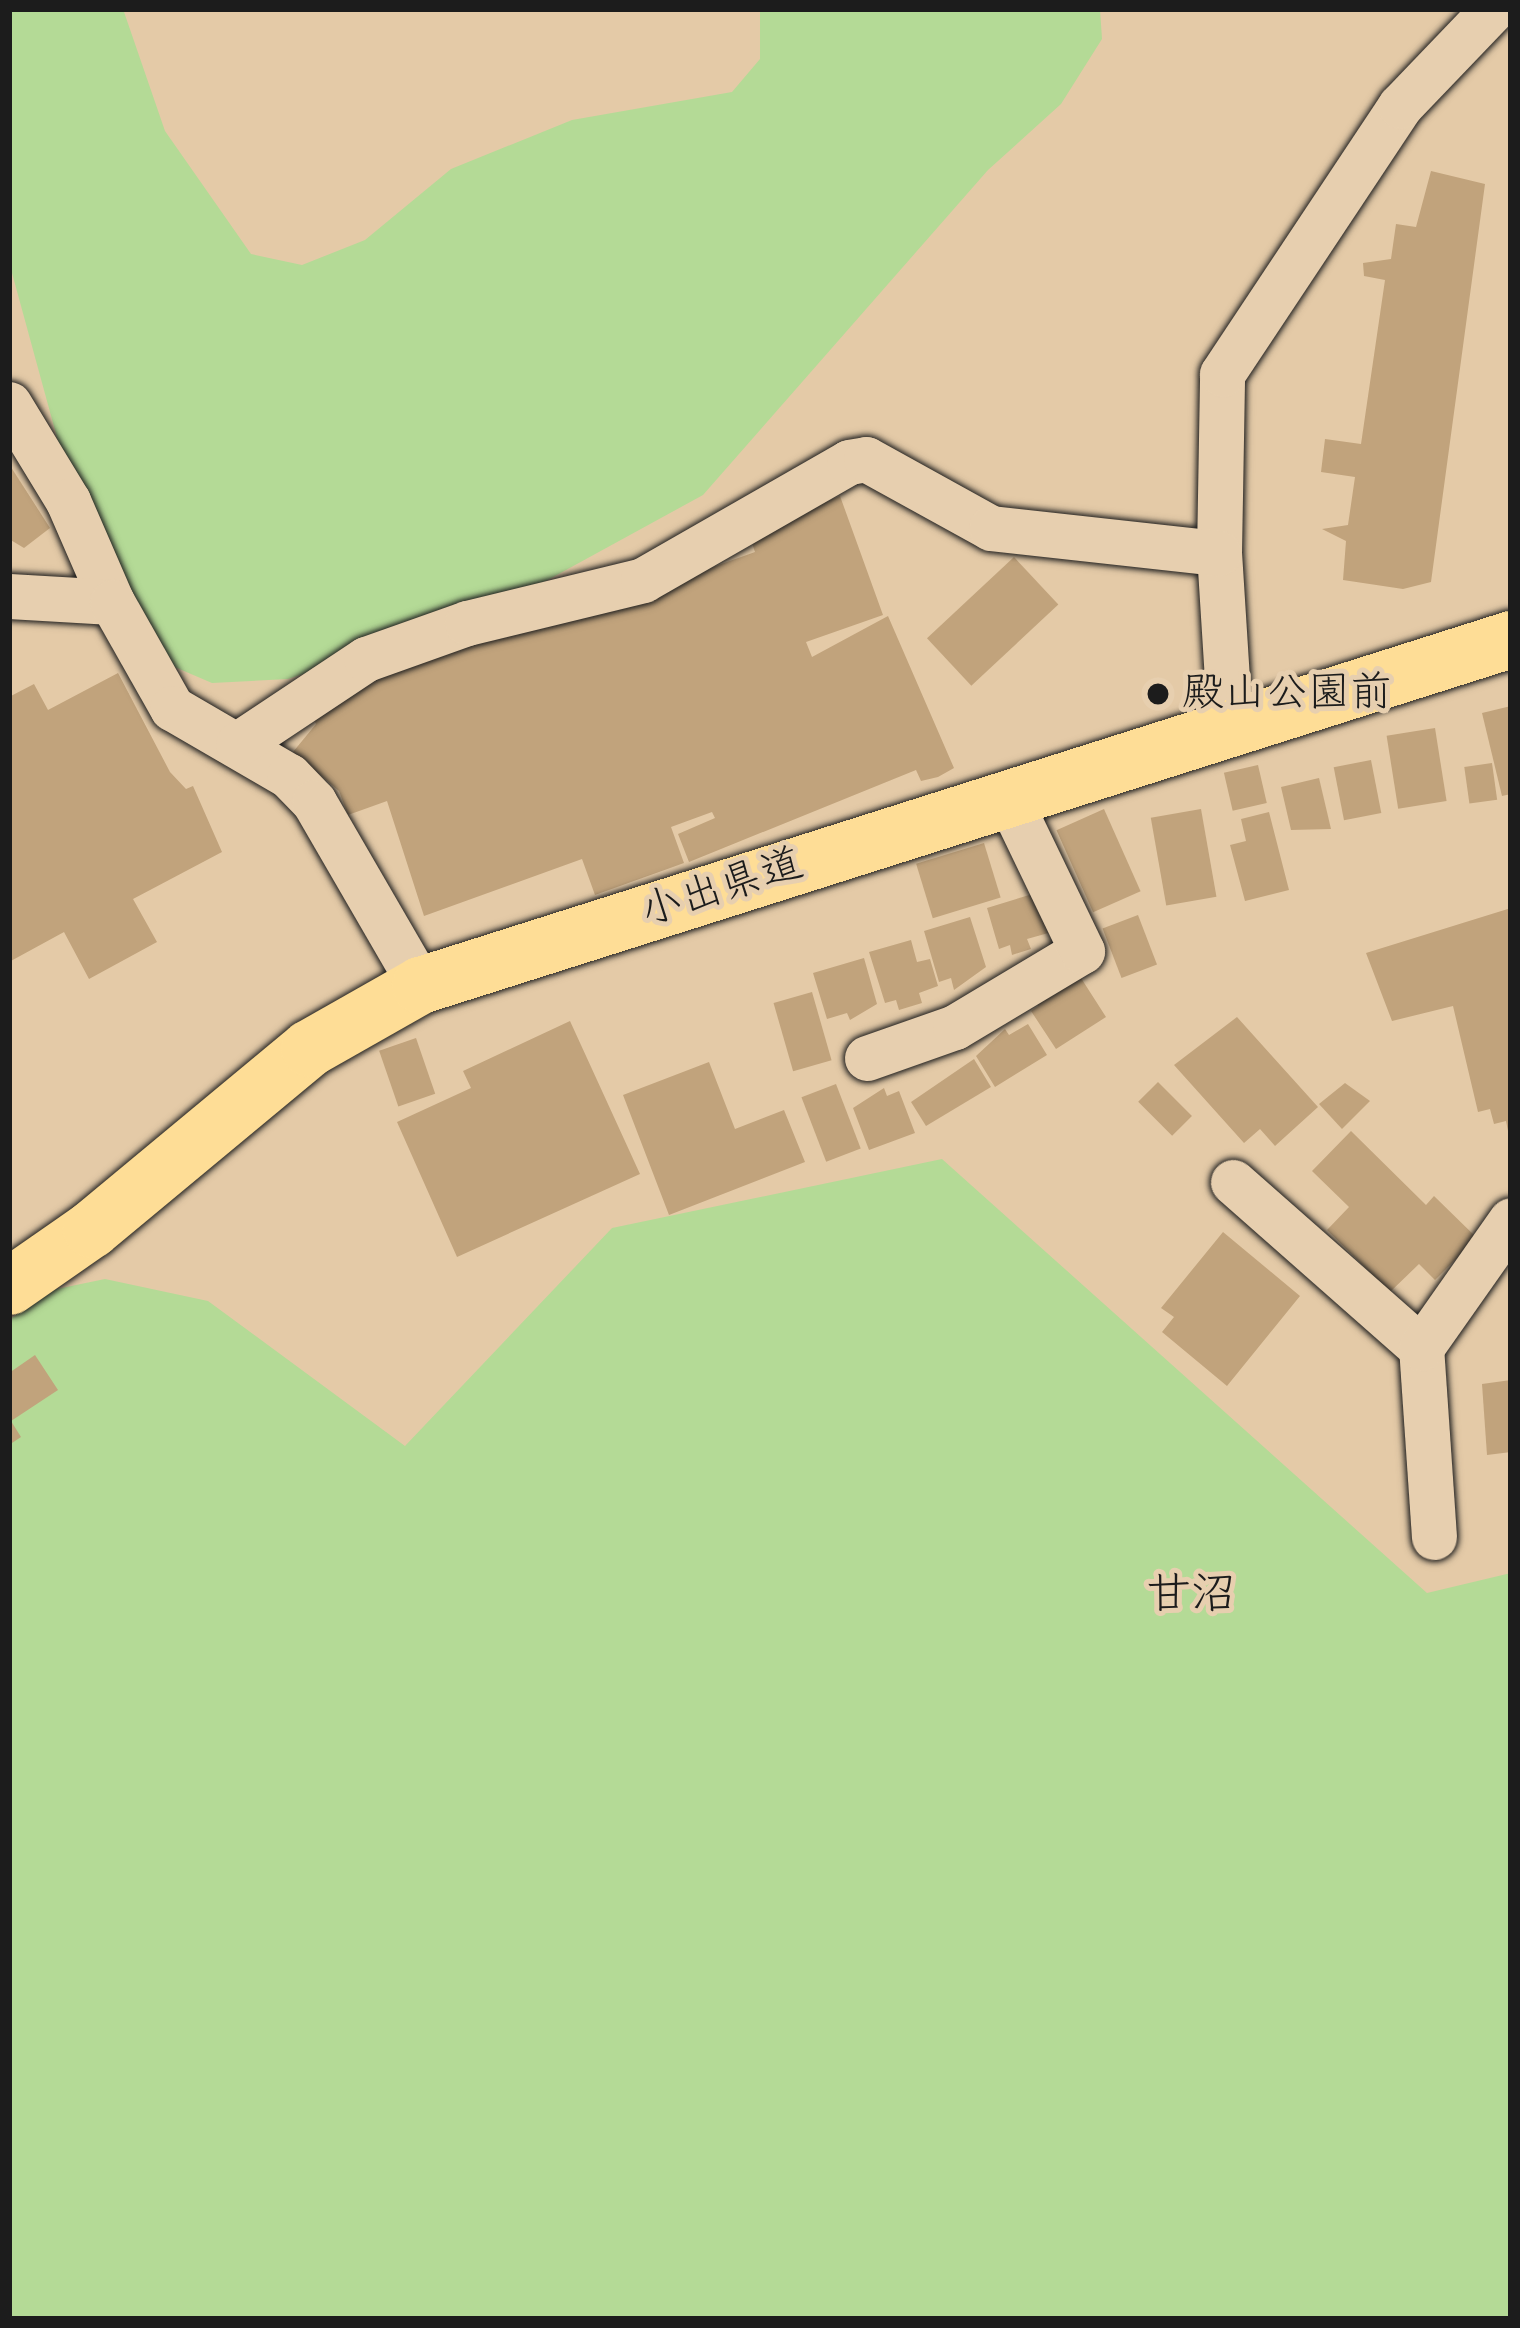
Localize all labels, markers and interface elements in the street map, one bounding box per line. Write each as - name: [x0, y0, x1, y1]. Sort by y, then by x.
- place label: 殿山公園前: [1182, 669, 1392, 719]
- marker: 殿山公園前: [1145, 681, 1171, 707]
- street label: 小出県道: [634, 839, 810, 939]
- district label: 甘沼: [1146, 1570, 1236, 1624]

